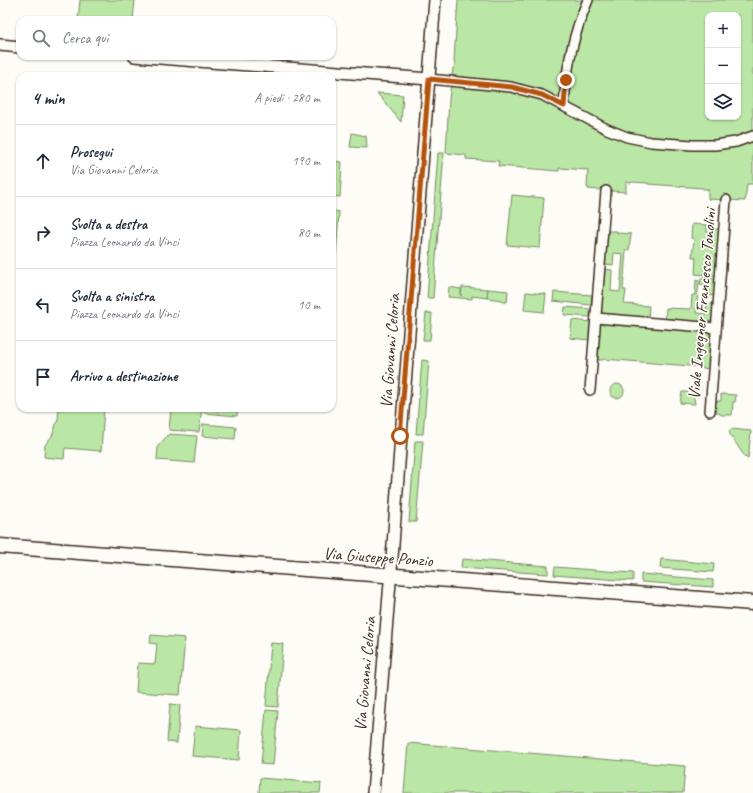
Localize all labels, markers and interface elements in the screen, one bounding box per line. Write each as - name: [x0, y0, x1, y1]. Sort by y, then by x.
- map controls: [705, 12, 741, 120]
- button: +: [705, 12, 741, 48]
- search box: [16, 16, 336, 60]
- icon: search: [30, 27, 52, 49]
- text: Cerca qui: [62, 29, 108, 48]
- button: −: [705, 48, 741, 84]
- route end: [557, 71, 575, 89]
- button: layers: [705, 84, 741, 120]
- text: 4 min: [32, 88, 65, 109]
- text: A piedi · 280 m: [255, 90, 320, 106]
- text: Prosegui: [70, 143, 112, 162]
- icon: ahead: [32, 150, 54, 172]
- text: 190 m: [292, 153, 320, 169]
- text: Via Giovanni Celoria: [70, 162, 158, 178]
- street label: Viale Ingegner Francesco Tonolini: [683, 205, 721, 400]
- text: Svolta a destra: [70, 215, 147, 234]
- icon: right: [32, 222, 54, 244]
- text: 80 m: [298, 225, 320, 241]
- text: Piazza Leonardo da Vinci: [70, 234, 179, 250]
- text: Svolta a sinistra: [70, 287, 154, 306]
- street label: Via Giovanni Celoria: [376, 292, 405, 409]
- icon: left: [32, 294, 54, 316]
- text: 10 m: [298, 297, 320, 313]
- text: Piazza Leonardo da Vinci: [70, 306, 179, 322]
- icon: arrive: [32, 366, 54, 388]
- text: Arrivo a destinazione: [70, 367, 178, 386]
- route start: [391, 427, 409, 445]
- street label: Via Giuseppe Ponzio: [323, 543, 434, 571]
- street label: Via Giovanni Celoria: [350, 614, 381, 732]

